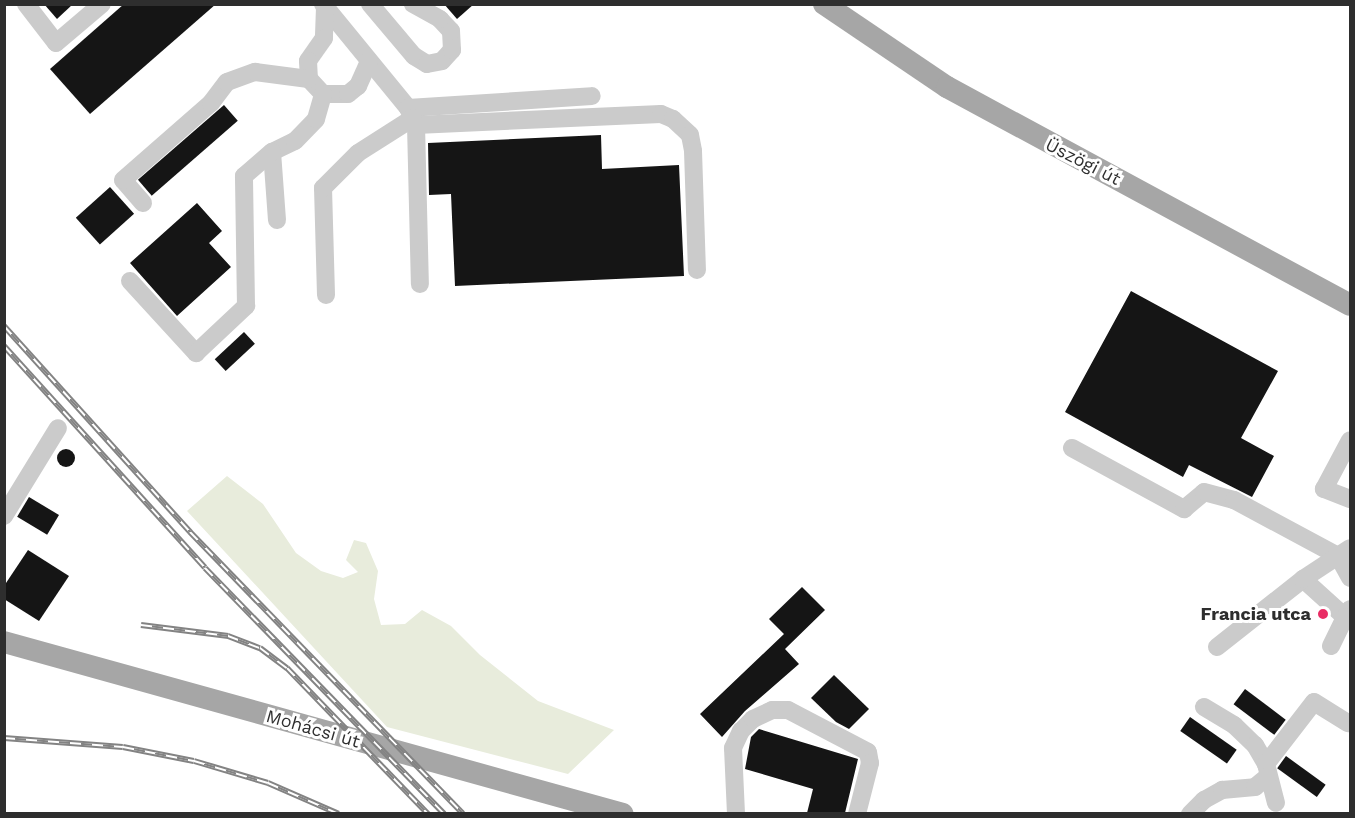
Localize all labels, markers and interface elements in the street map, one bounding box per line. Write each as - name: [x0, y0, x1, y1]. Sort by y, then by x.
- street label: Üszögi út: [1042, 134, 1124, 190]
- place label: Francia utca: [1200, 603, 1311, 625]
- marker: Francia utca: [1316, 607, 1330, 621]
- street label: Mohácsi út: [264, 705, 362, 753]

